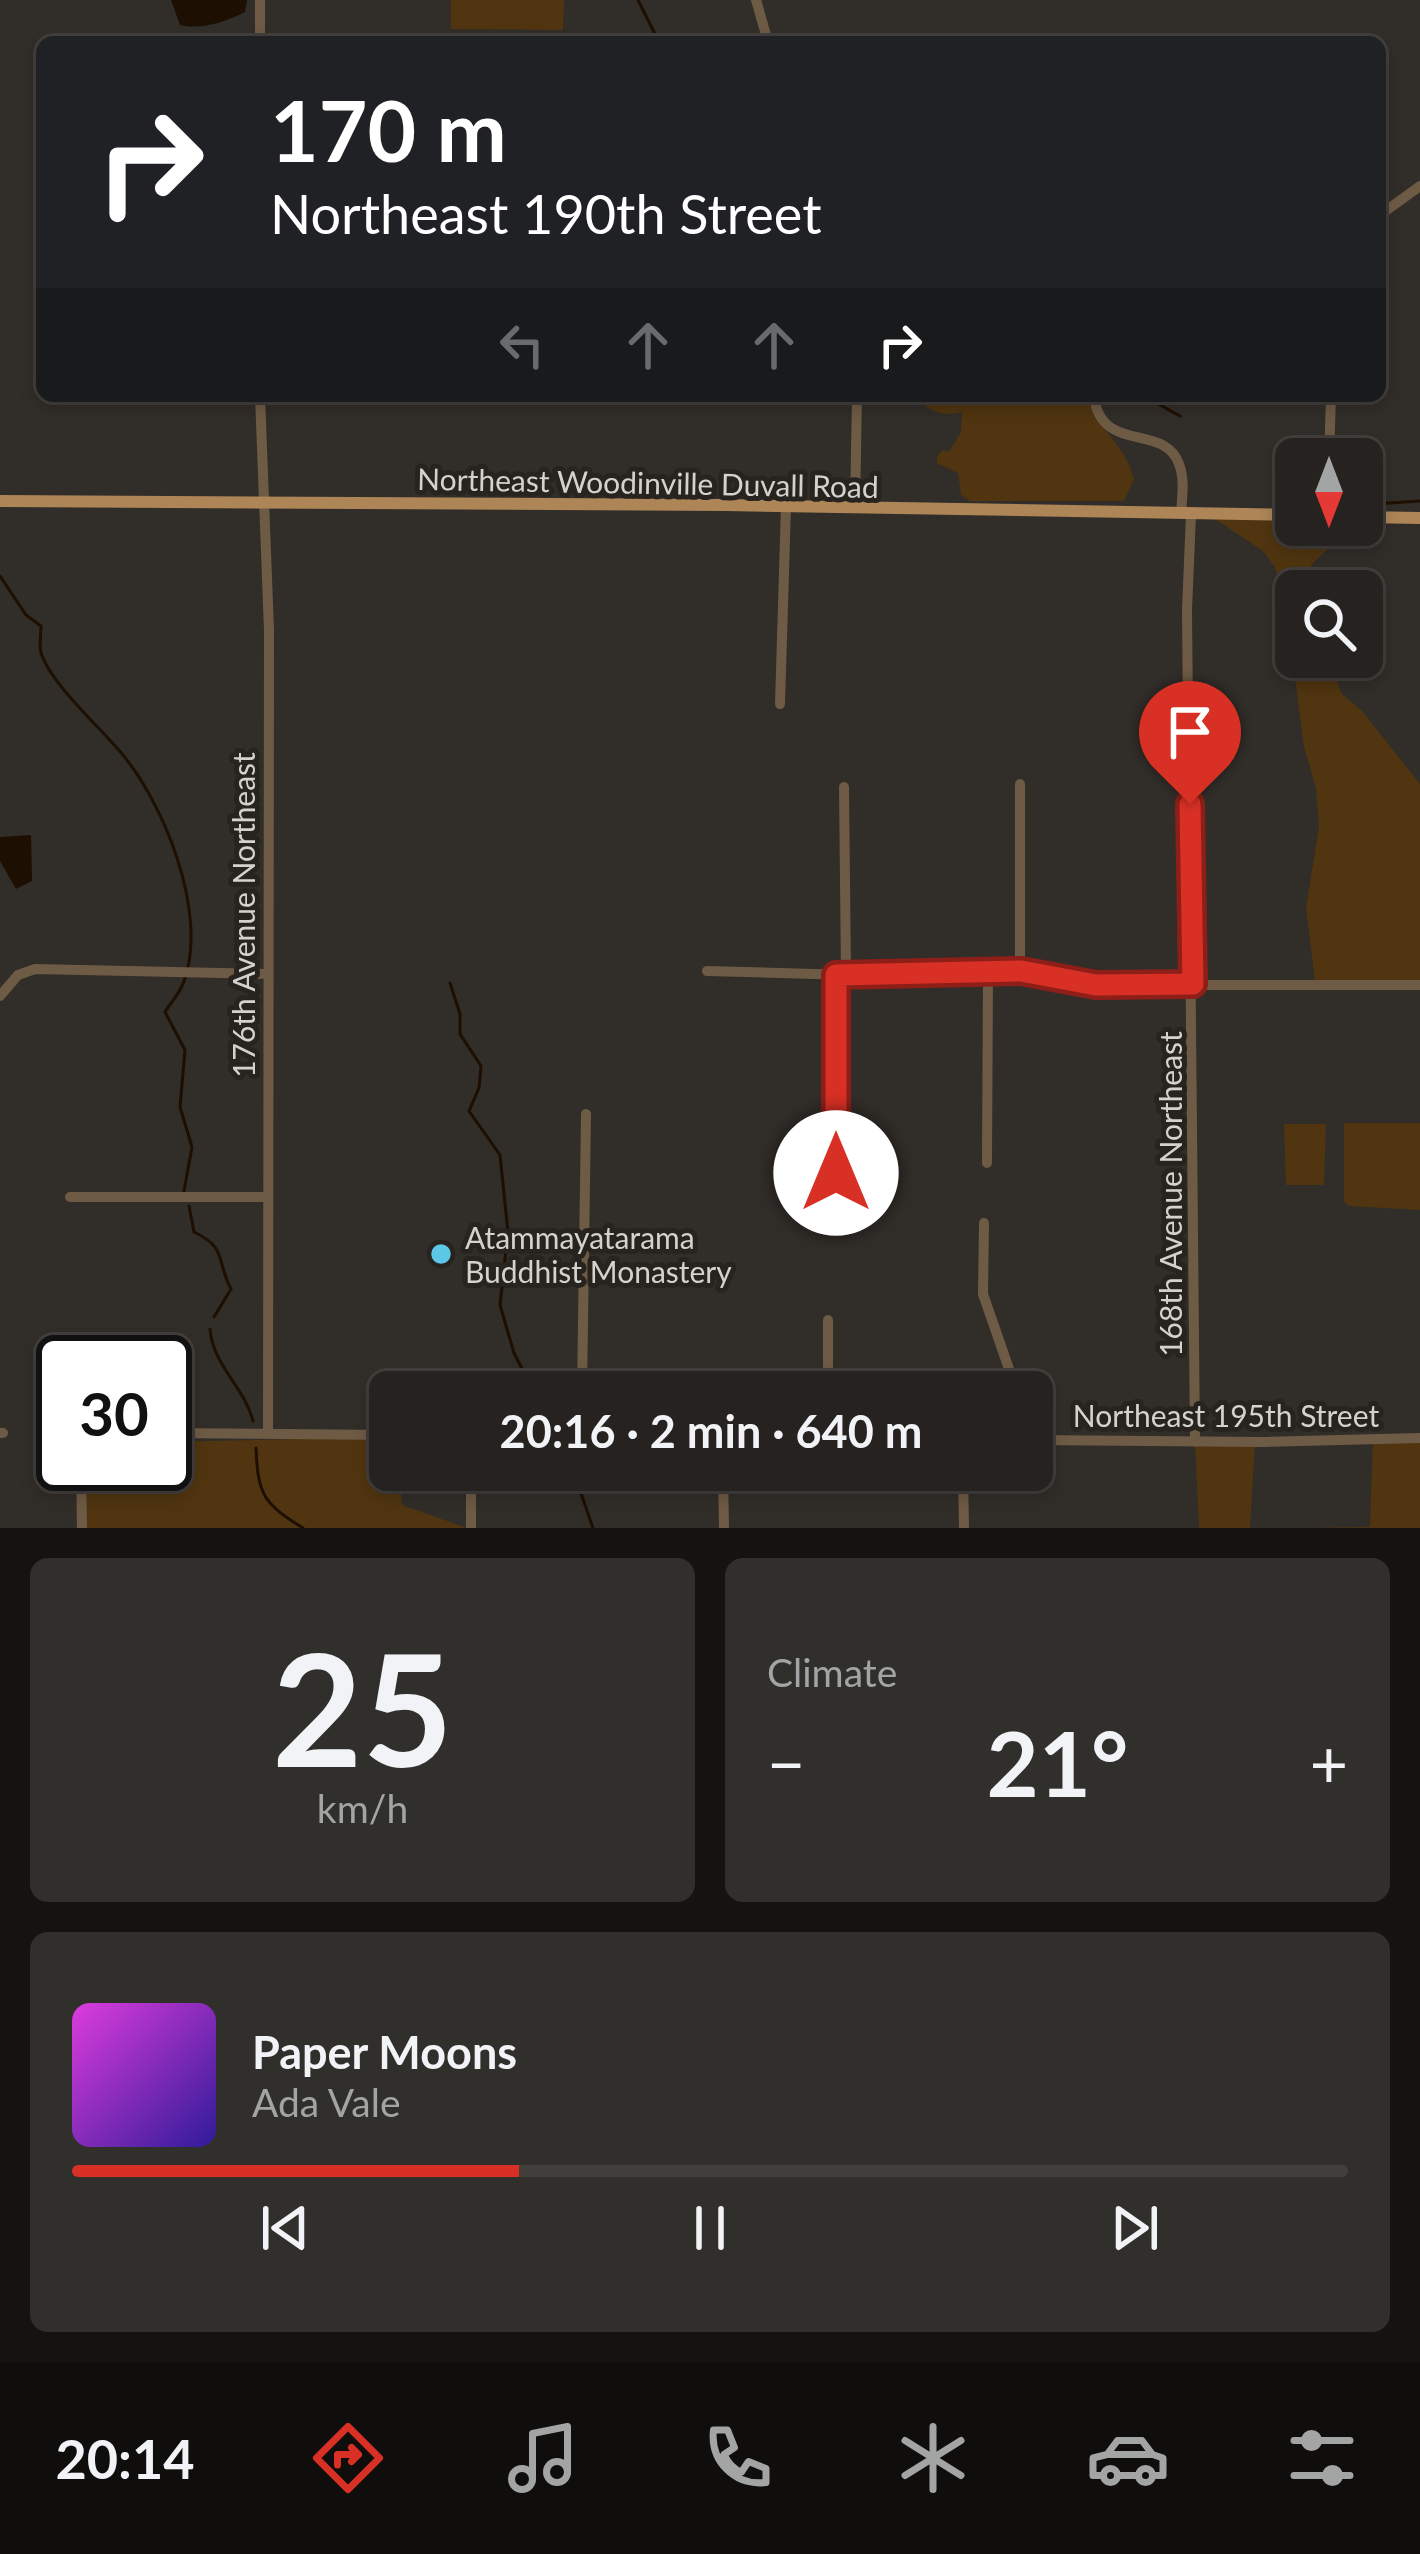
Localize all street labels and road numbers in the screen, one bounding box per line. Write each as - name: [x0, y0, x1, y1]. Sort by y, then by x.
- street label: Northeast Woodinville Duvall Road: [417, 460, 879, 504]
- street label: 176th Avenue Northeast: [225, 752, 261, 1078]
- street label: 168th Avenue Northeast: [1152, 1031, 1188, 1357]
- street label: Northeast 195th Street: [1073, 1397, 1379, 1433]

